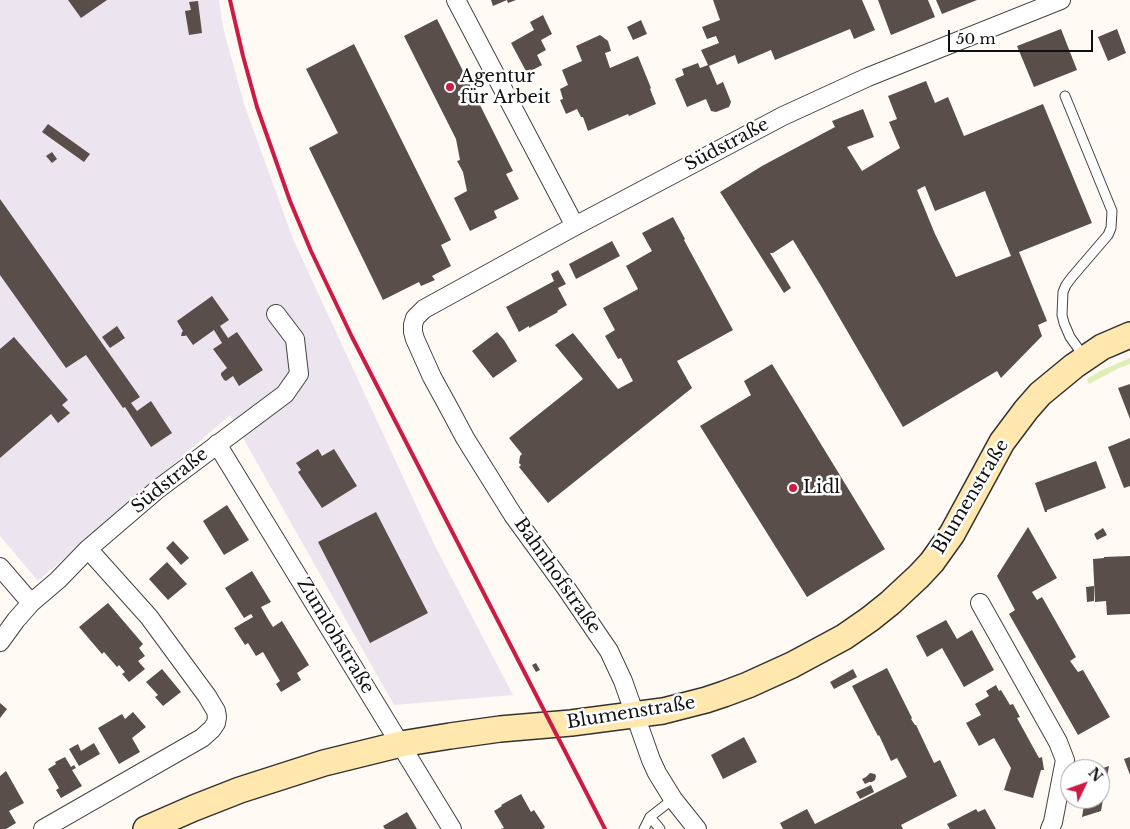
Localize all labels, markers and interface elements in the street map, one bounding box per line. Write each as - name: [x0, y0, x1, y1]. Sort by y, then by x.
- scale bar: [950, 20, 1095, 52]
- text: 50 m: [956, 29, 996, 48]
- place label: Agentur für Arbeit: [460, 66, 551, 108]
- marker: Agentur für Arbeit: [444, 81, 456, 93]
- street label: Südstraße: [681, 114, 773, 176]
- street label: Blumenstraße: [928, 436, 1014, 558]
- street label: Südstraße: [127, 444, 213, 518]
- place label: Lidl: [803, 477, 840, 499]
- marker: Lidl: [787, 482, 799, 494]
- street label: Bahnhofstraße: [509, 514, 605, 638]
- street label: Zumlohstraße: [292, 574, 378, 698]
- street label: Blumenstraße: [565, 692, 697, 734]
- north arrow: [1060, 759, 1110, 809]
- text: N: [1084, 764, 1106, 786]

